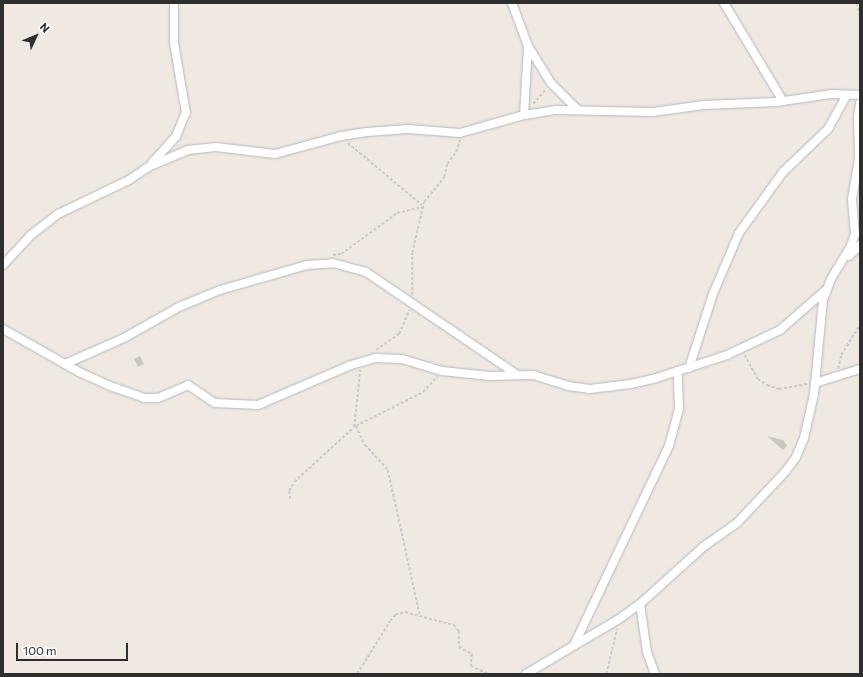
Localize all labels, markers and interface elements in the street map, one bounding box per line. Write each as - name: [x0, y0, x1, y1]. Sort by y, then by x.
- north arrow: [16, 16, 56, 56]
- text: N: [37, 20, 53, 35]
- scale bar: [18, 635, 130, 661]
- text: 100 m: [23, 643, 57, 657]

